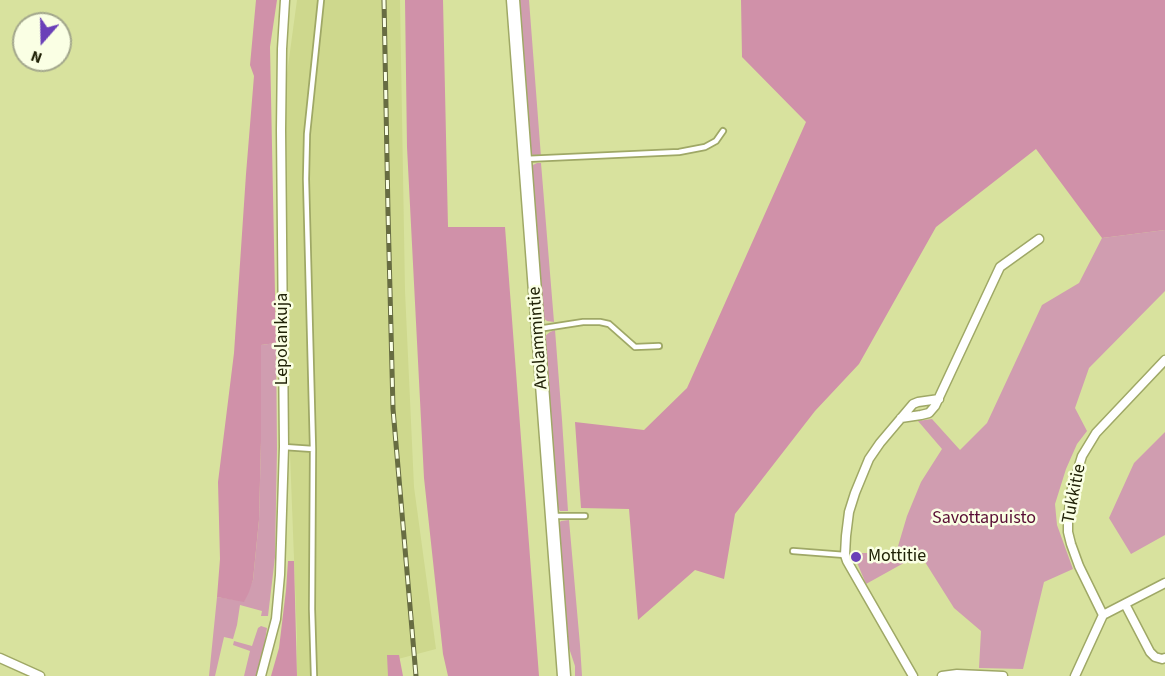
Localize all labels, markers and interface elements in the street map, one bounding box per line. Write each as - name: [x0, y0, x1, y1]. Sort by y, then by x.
- north arrow: [12, 12, 72, 72]
- text: N: [28, 45, 45, 69]
- street label: Arolammintie: [525, 286, 553, 390]
- street label: Lepolankuja: [272, 293, 294, 385]
- street label: Tukkitie: [1059, 462, 1091, 526]
- park label: Savottapuisto: [932, 508, 1036, 530]
- place label: Mottitie: [868, 546, 926, 568]
- marker: Mottitie: [849, 550, 863, 564]

